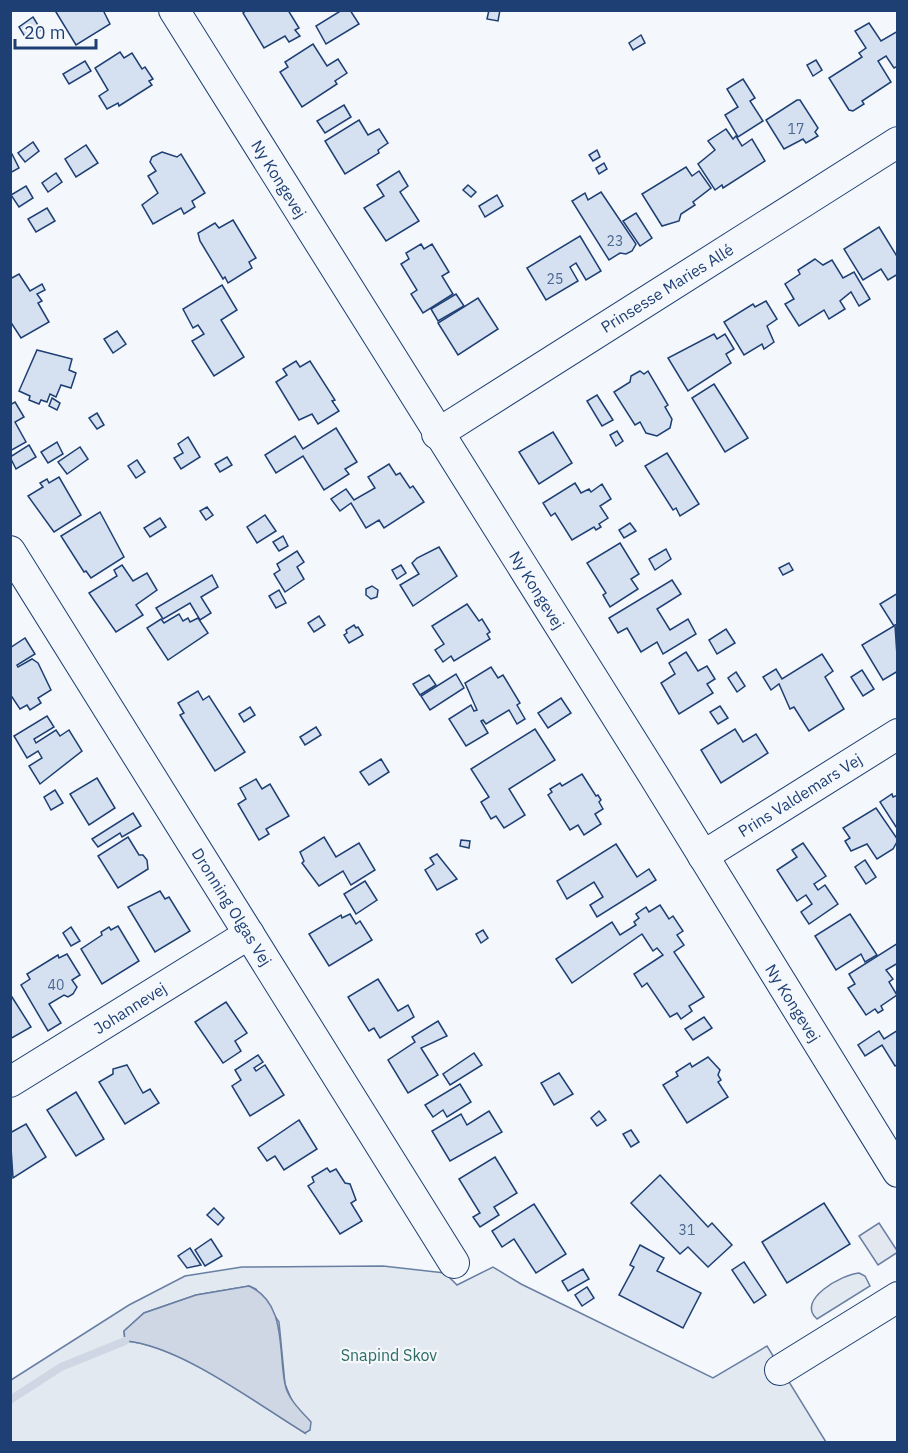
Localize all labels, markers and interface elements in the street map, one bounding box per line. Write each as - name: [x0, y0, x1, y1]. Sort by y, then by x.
- scale bar: [15, 12, 96, 50]
- text: 20 m: [24, 21, 66, 44]
- house number: 17: [788, 120, 804, 138]
- street label: Ny Kongevej: [247, 136, 311, 222]
- house number: 23: [607, 232, 623, 250]
- street label: Prinsesse Maries Allé: [597, 239, 737, 337]
- house number: 25: [547, 270, 563, 288]
- street label: Ny Kongevej: [505, 547, 569, 633]
- street label: Prins Valdemars Vej: [734, 749, 866, 841]
- street label: Dronning Olgas Vej: [188, 844, 276, 970]
- street label: Ny Kongevej: [761, 960, 825, 1046]
- house number: 40: [48, 976, 64, 994]
- street label: Johannevej: [90, 978, 170, 1038]
- house number: 31: [679, 1221, 695, 1239]
- park label: Snapind Skov: [341, 1345, 437, 1365]

